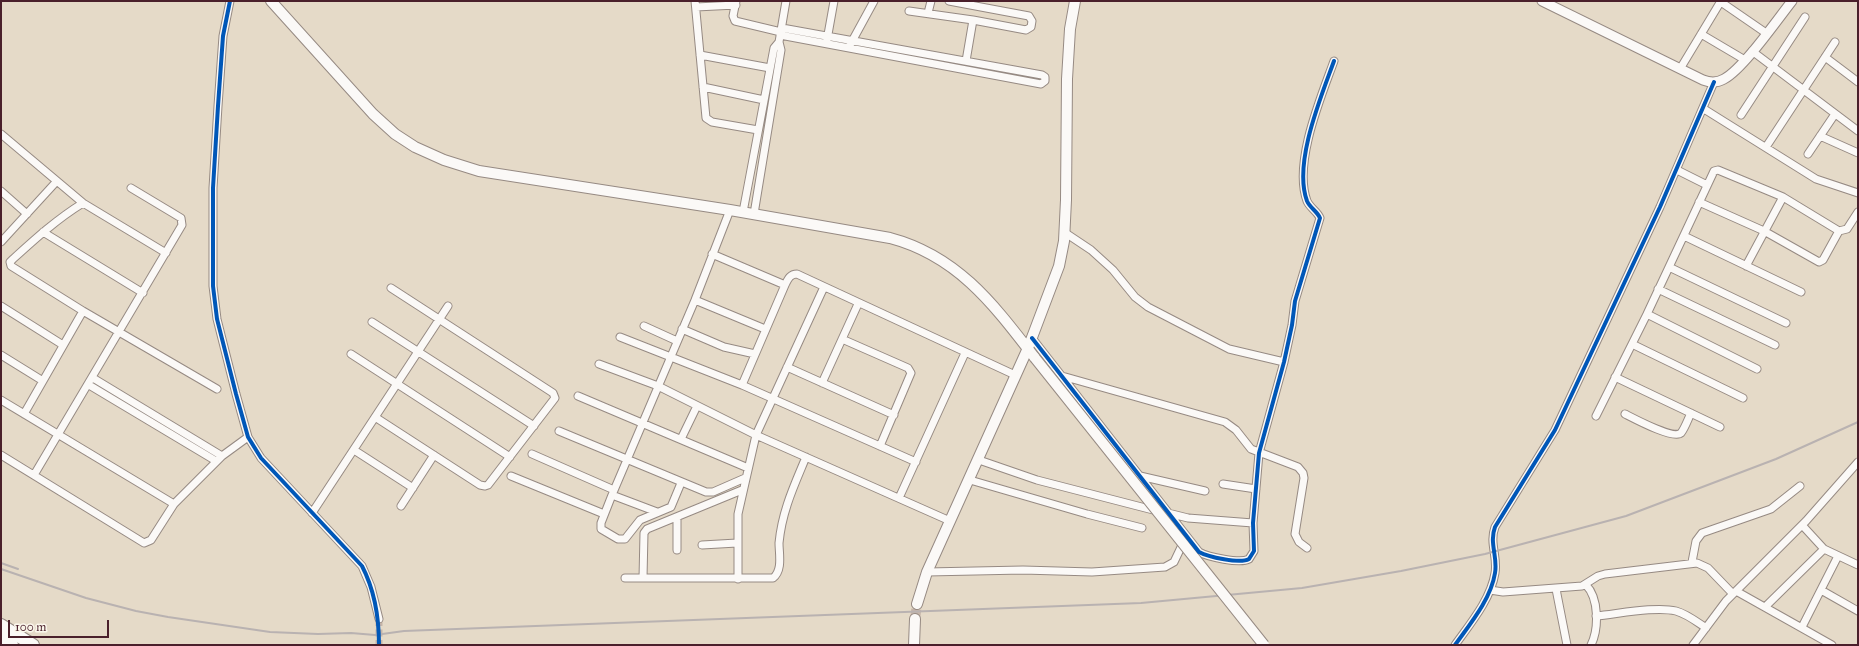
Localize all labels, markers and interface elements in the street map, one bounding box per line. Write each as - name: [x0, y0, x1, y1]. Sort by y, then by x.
- scale bar: [10, 612, 111, 638]
- text: 100 m: [15, 620, 46, 634]

